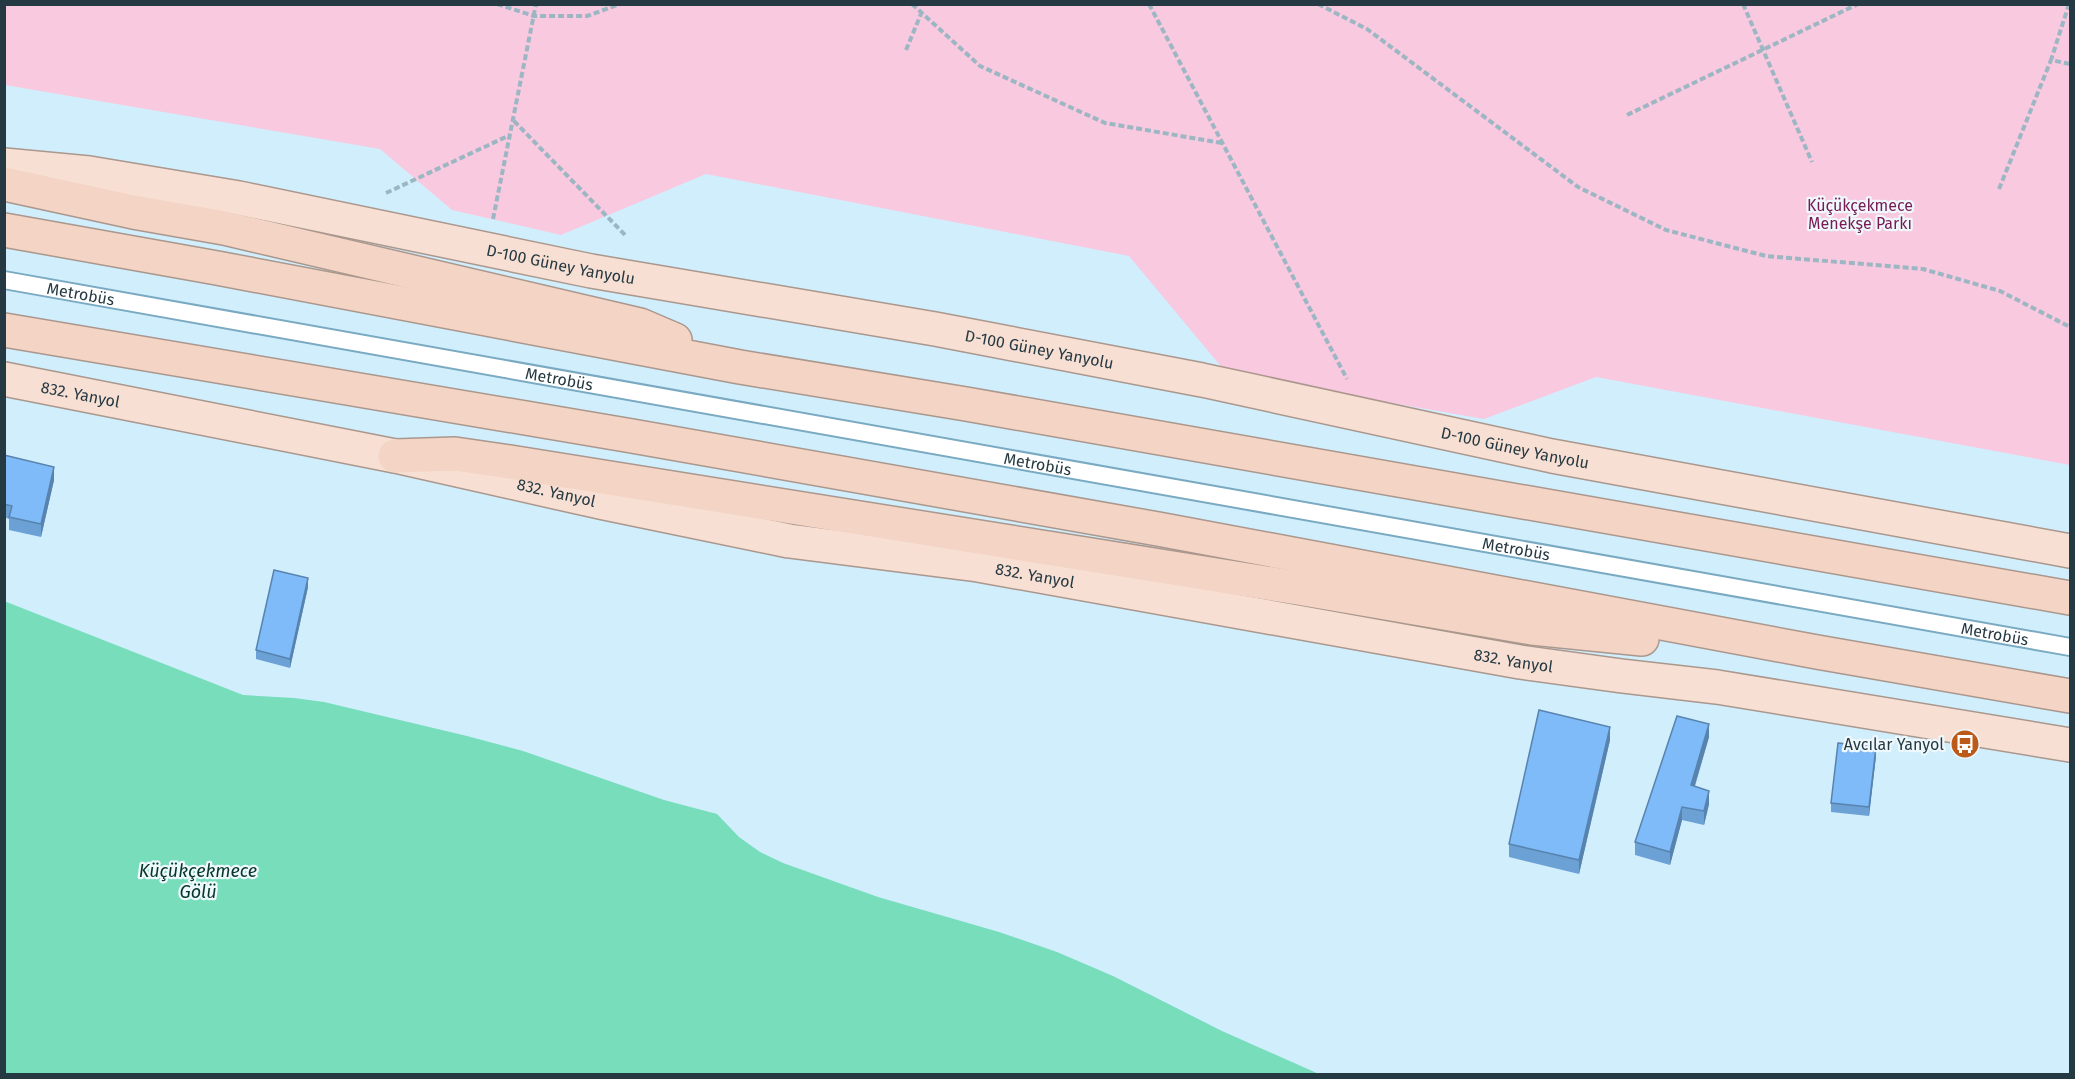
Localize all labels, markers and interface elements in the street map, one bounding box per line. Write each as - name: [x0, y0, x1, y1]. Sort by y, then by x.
- park label: Küçükçekmece Menekşe Parkı: [1807, 196, 1913, 234]
- street label: D-100 Güney Yanyolu: [485, 240, 637, 288]
- street label: Metrobüs: [45, 278, 116, 309]
- street label: D-100 Güney Yanyolu: [963, 325, 1115, 372]
- street label: Metrobüs: [524, 363, 595, 394]
- street label: 832. Yanyol: [39, 377, 122, 411]
- street label: D-100 Güney Yanyolu: [1439, 423, 1591, 472]
- street label: Metrobüs: [1003, 448, 1073, 479]
- street label: 832. Yanyol: [515, 474, 598, 510]
- street label: Metrobüs: [1481, 533, 1552, 564]
- street label: 832. Yanyol: [994, 559, 1076, 592]
- street label: Metrobüs: [1960, 618, 2030, 649]
- street label: 832. Yanyol: [1472, 644, 1555, 676]
- bus stop icon: Avcılar Yanyol: [1949, 728, 1981, 760]
- place label: Avcılar Yanyol: [1844, 735, 1944, 754]
- water label: Küçükçekmece Gölü: [139, 860, 257, 903]

